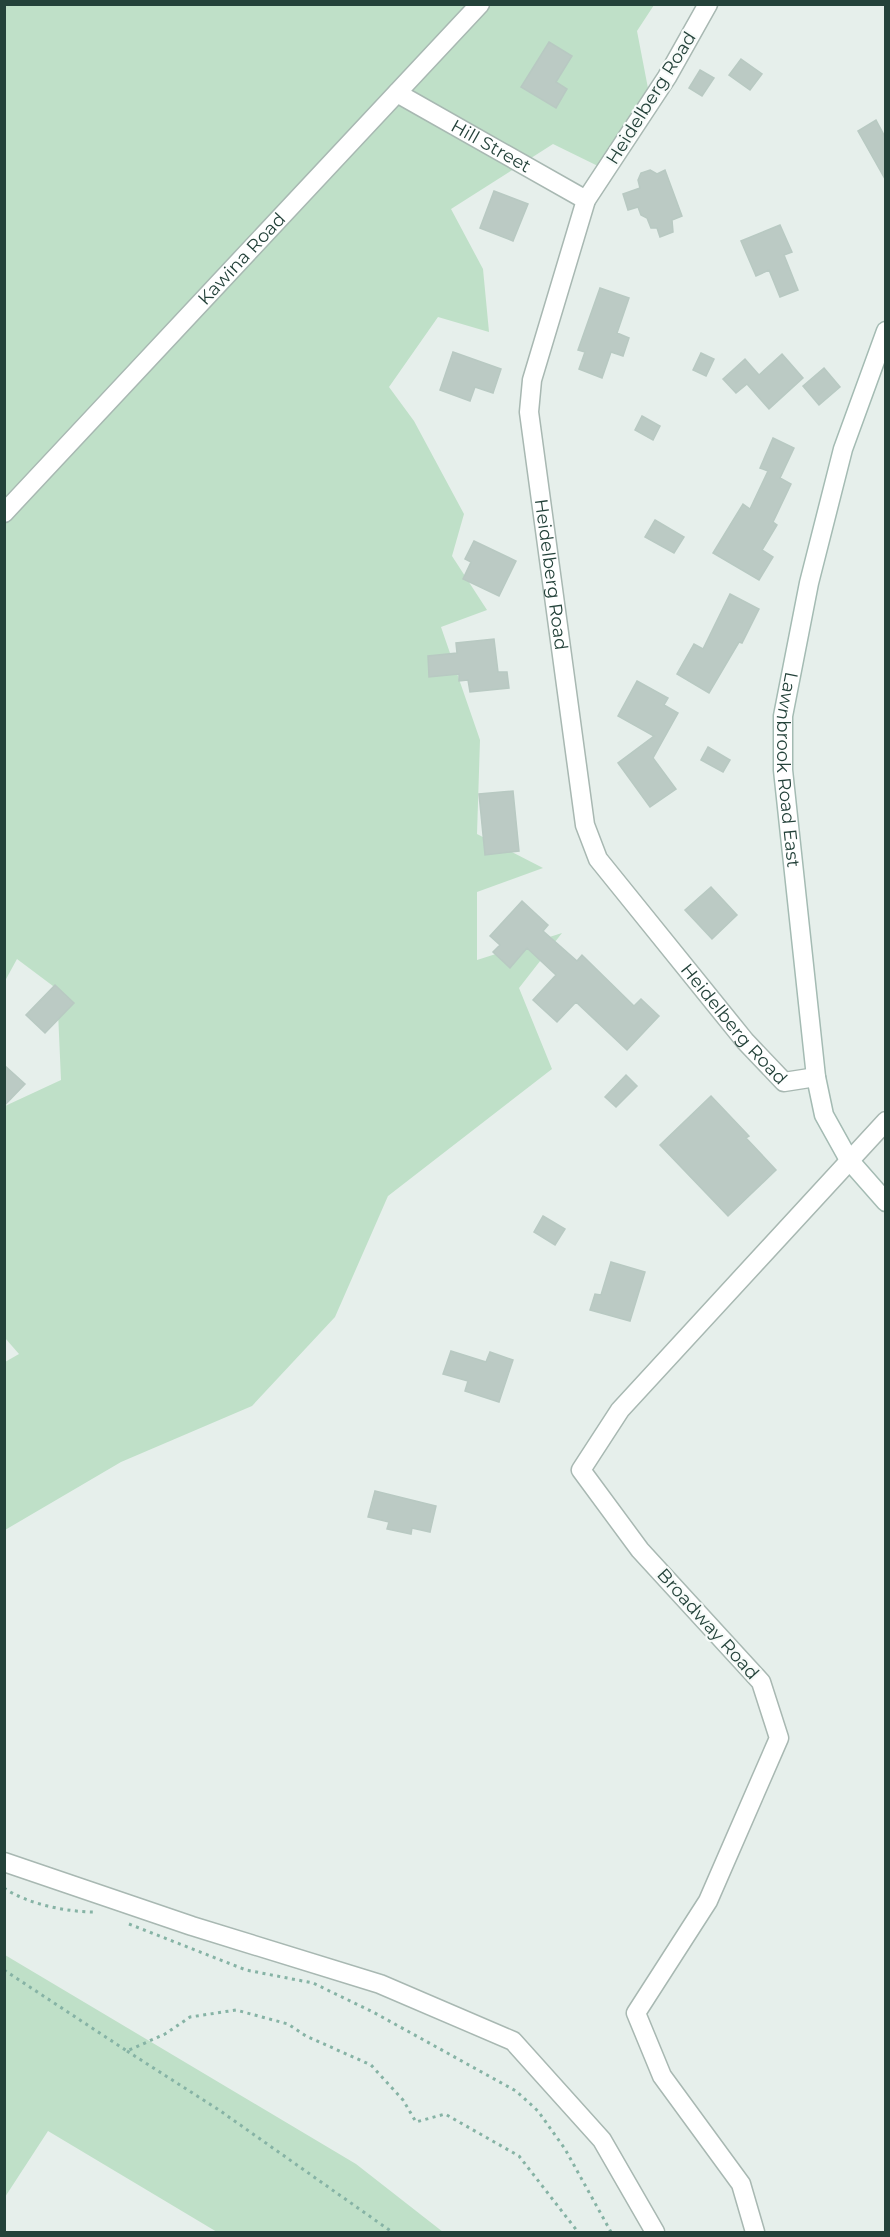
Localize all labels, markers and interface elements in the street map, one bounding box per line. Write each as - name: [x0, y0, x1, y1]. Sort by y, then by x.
- street label: Heidelberg Road: [601, 28, 701, 168]
- street label: Hill Street: [447, 115, 535, 178]
- street label: Kawina Road: [193, 208, 290, 310]
- street label: Heidelberg Road: [530, 497, 572, 652]
- street label: Lawnbrook Road East: [771, 670, 804, 869]
- street label: Heidelberg Road: [676, 959, 792, 1089]
- street label: Broadway Road: [652, 1564, 764, 1684]

